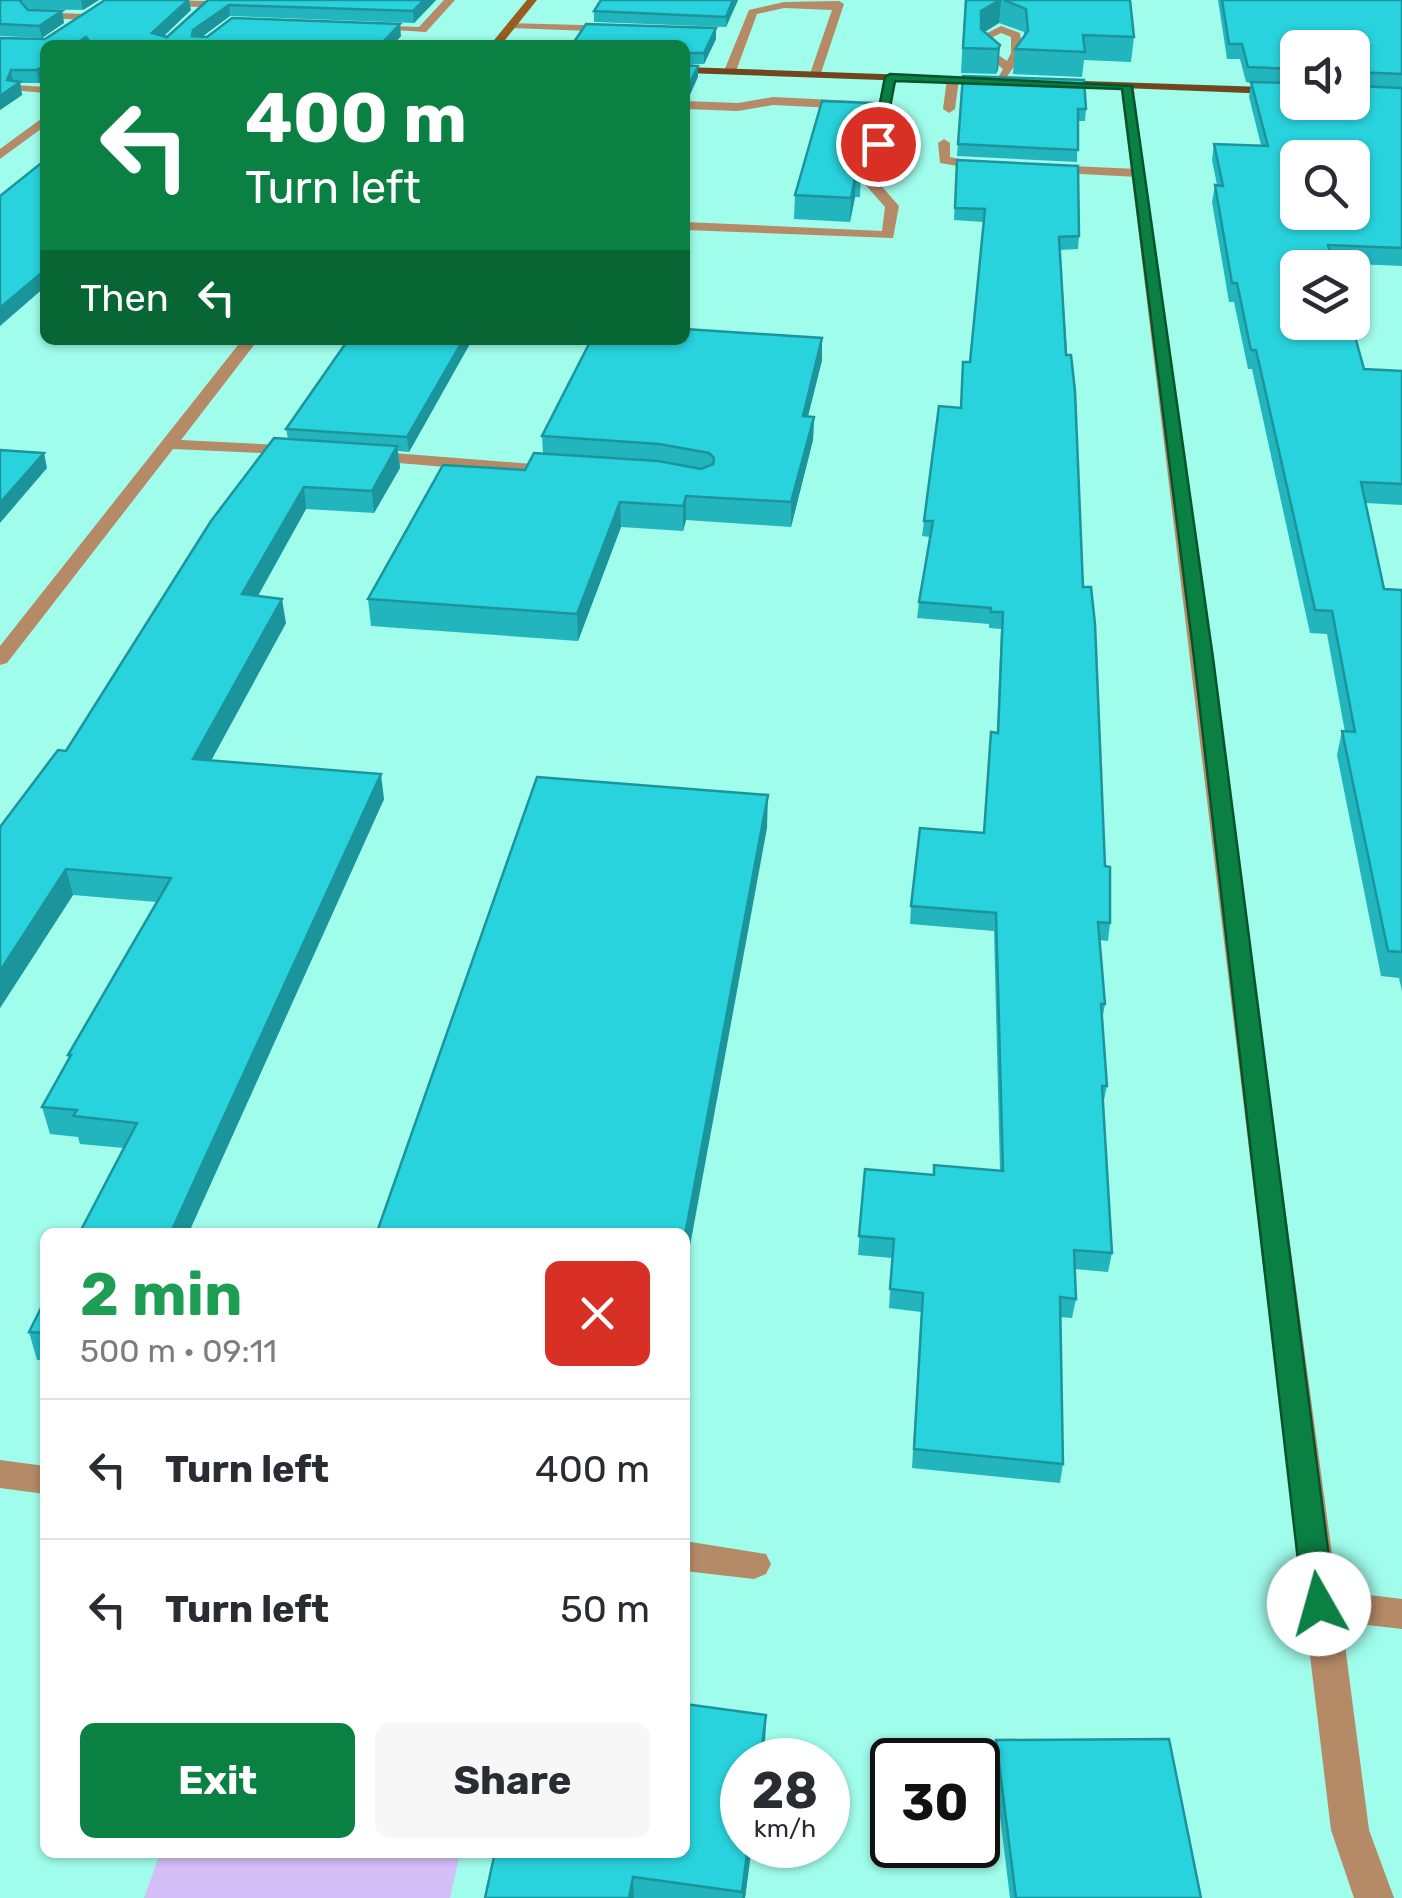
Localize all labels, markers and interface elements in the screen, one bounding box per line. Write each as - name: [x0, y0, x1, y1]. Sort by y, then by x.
- map controls: [1280, 30, 1370, 340]
- button: sound: [1280, 30, 1370, 120]
- text: 400 m: [245, 77, 467, 160]
- icon: left: [80, 80, 210, 210]
- pin: [836, 102, 921, 187]
- icon: arrive: [851, 117, 906, 172]
- button: search: [1280, 140, 1370, 230]
- text: Turn left: [245, 161, 421, 214]
- button: layers: [1280, 250, 1370, 340]
- icon: left: [189, 270, 244, 325]
- text: Then: [80, 275, 169, 321]
- text: 2 min: [80, 1259, 242, 1330]
- button: close: [545, 1261, 650, 1366]
- text: 500 m · 09:11: [80, 1332, 277, 1370]
- icon: left: [80, 1442, 135, 1497]
- text: Turn left: [165, 1446, 329, 1492]
- text: 400 m: [535, 1446, 650, 1492]
- position arrow: [1267, 1552, 1371, 1656]
- icon: left: [80, 1582, 135, 1637]
- text: Turn left: [165, 1586, 329, 1632]
- text: 50 m: [560, 1586, 650, 1632]
- button: Exit: [80, 1723, 355, 1838]
- button: Share: [375, 1723, 650, 1838]
- speed limit sign: 30: [870, 1738, 1000, 1868]
- text: 28: [752, 1761, 818, 1821]
- text: km/h: [754, 1814, 816, 1843]

